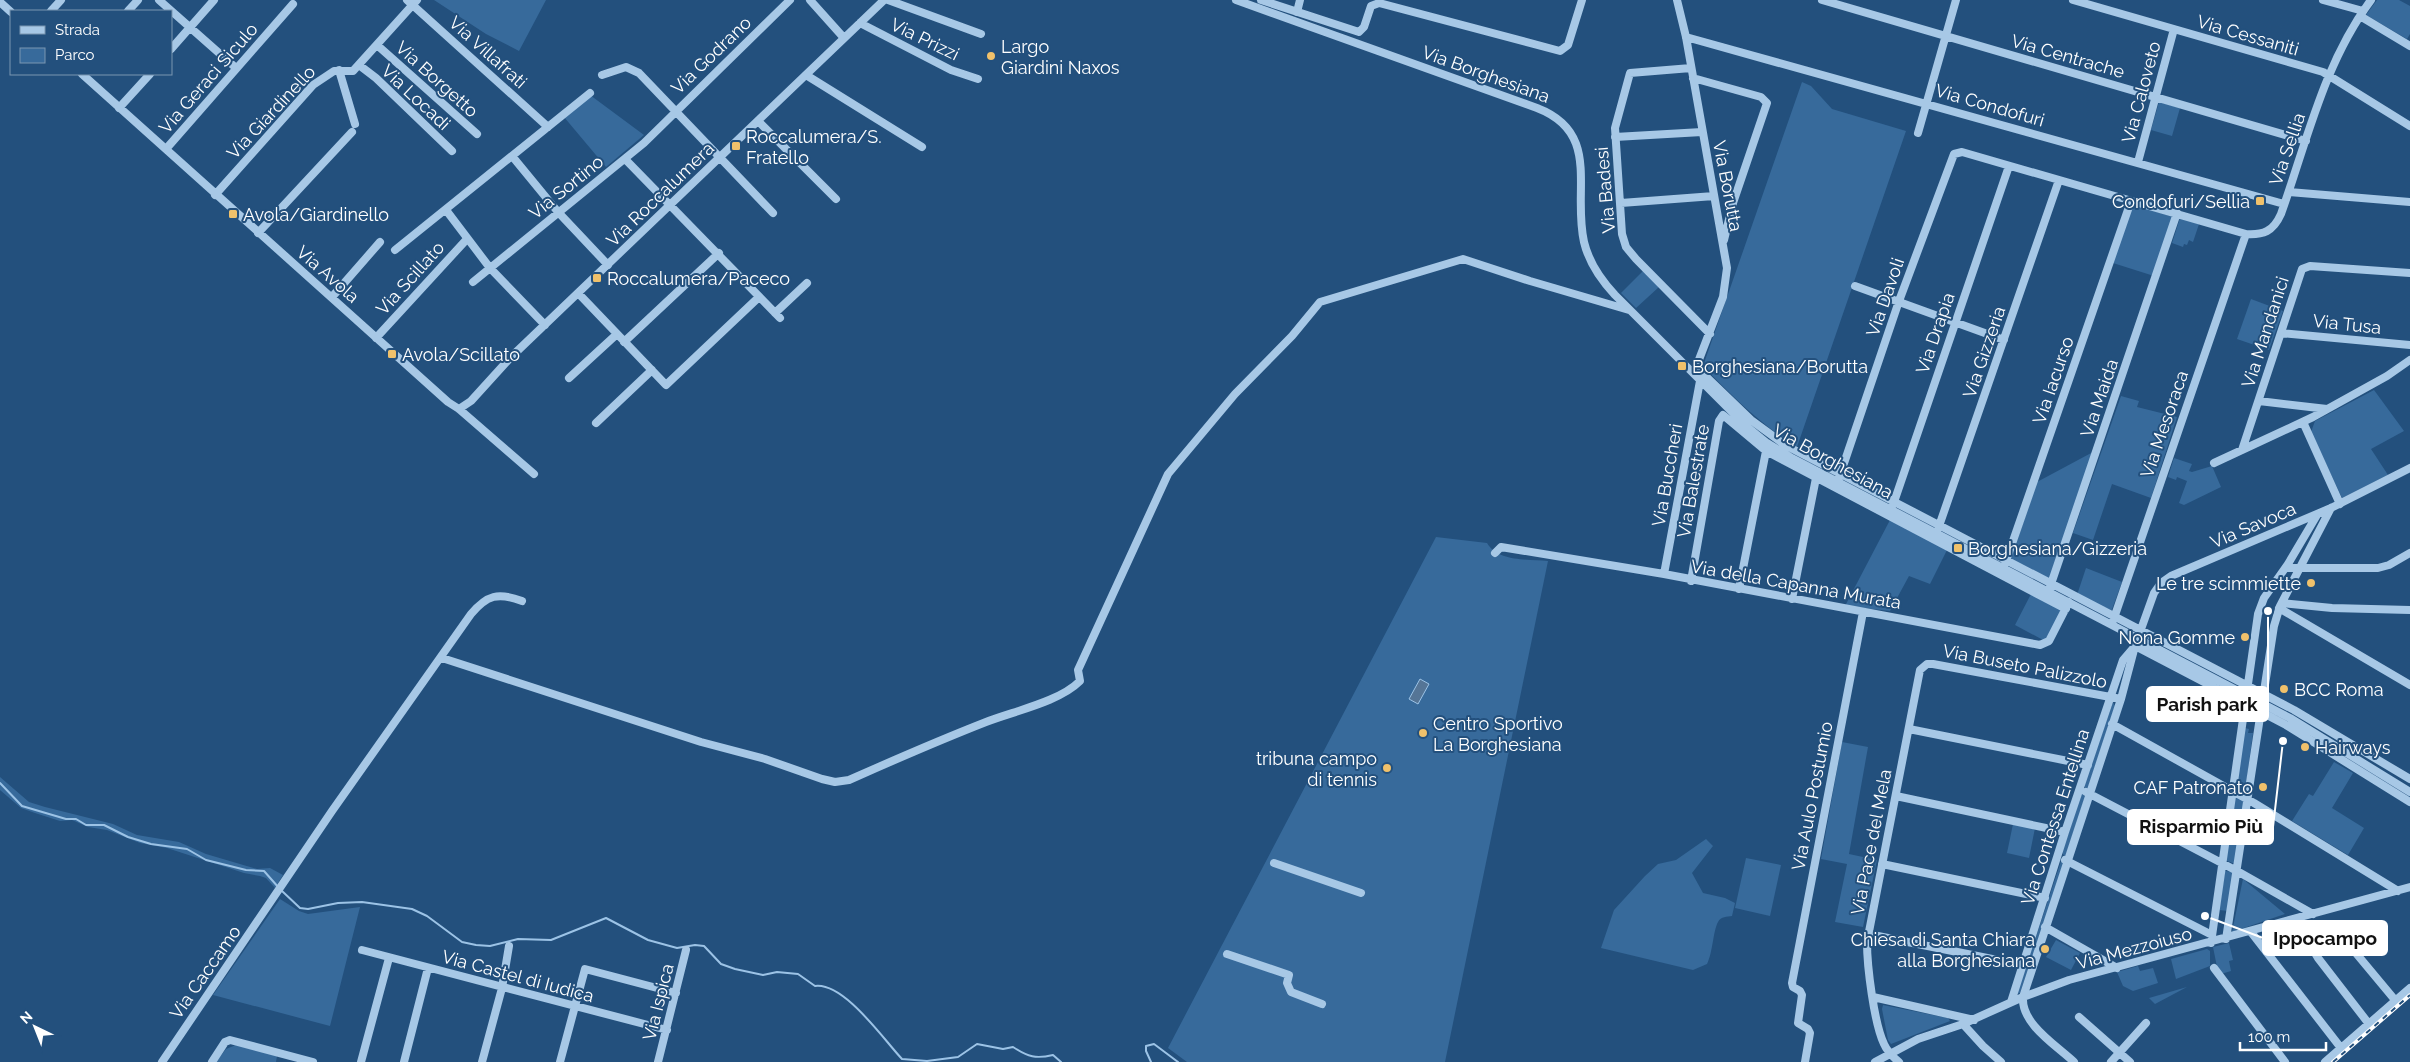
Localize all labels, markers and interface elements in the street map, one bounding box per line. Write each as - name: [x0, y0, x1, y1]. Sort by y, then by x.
- legend: [10, 10, 172, 75]
- street label: Via Cessaniti: [2195, 10, 2301, 60]
- street label: Via Villafrati: [445, 12, 531, 92]
- street label: Via Godrano: [667, 12, 755, 98]
- street label: Via Prizzi: [887, 13, 963, 65]
- street label: Via Geraci Siculo: [154, 18, 262, 138]
- text: Strada: [55, 21, 100, 39]
- street label: Via Centrache: [2009, 30, 2128, 82]
- place label: Largo Giardini Naxos: [1001, 36, 1120, 78]
- street label: Via Borgetto: [392, 37, 483, 122]
- street label: Via Caloveto: [2117, 39, 2165, 145]
- street label: Via Borghesiana: [1419, 41, 1553, 107]
- text: Parco: [55, 46, 95, 64]
- marker: Largo Giardini Naxos: [985, 50, 997, 62]
- street label: Via Locadi: [377, 60, 455, 134]
- street label: Via Giardinello: [222, 61, 320, 163]
- street label: Via Condofuri: [1933, 79, 2047, 131]
- street label: Via Sellia: [2265, 110, 2309, 188]
- place label: Roccalumera/S. Fratello: [746, 126, 882, 168]
- street label: Via Roccalumera: [602, 137, 718, 251]
- street label: Via Borutta: [1709, 139, 1747, 233]
- marker: Roccalumera/S. Fratello: [730, 140, 742, 152]
- street label: Via Badesi: [1591, 146, 1619, 234]
- street label: Via Sortino: [525, 150, 608, 223]
- place label: Condofuri/Sellia: [2112, 191, 2250, 212]
- marker: Condofuri/Sellia: [2254, 195, 2266, 207]
- place label: Avola/Giardinello: [243, 204, 389, 225]
- marker: Avola/Giardinello: [227, 208, 239, 220]
- street label: Via Scillato: [372, 237, 449, 319]
- street label: Via Avola: [292, 241, 364, 307]
- street label: Via Davoli: [1862, 255, 1908, 339]
- place label: Roccalumera/Paceco: [607, 268, 790, 289]
- marker: Roccalumera/Paceco: [591, 272, 603, 284]
- street label: Via Mandanici: [2237, 274, 2293, 390]
- street label: Via Drapia: [1911, 290, 1959, 376]
- street label: Via Gizzeria: [1959, 303, 2009, 401]
- street label: Via Tusa: [2312, 310, 2382, 338]
- street label: Via Iacurso: [2028, 333, 2078, 426]
- place label: Avola/Scillato: [402, 344, 520, 365]
- marker: Avola/Scillato: [386, 348, 398, 360]
- place label: Borghesiana/Borutta: [1692, 356, 1868, 377]
- street label: Via Maida: [2076, 356, 2122, 440]
- marker: Borghesiana/Borutta: [1676, 360, 1688, 372]
- street label: Via Mesoraca: [2136, 368, 2192, 480]
- street label: Via Borghesiana: [1769, 419, 1897, 503]
- street label: Via Buccheri: [1648, 422, 1686, 528]
- street label: Via Balestrate: [1673, 422, 1713, 539]
- street label: Via Savoca: [2207, 498, 2299, 552]
- place label: Borghesiana/Gizzeria: [1968, 538, 2147, 559]
- marker: Borghesiana/Gizzeria: [1952, 542, 1964, 554]
- street label: Via della Capanna Murata: [1689, 555, 1903, 613]
- place label: Le tre scimmiette: [2156, 573, 2301, 594]
- marker: Le tre scimmiette: [2305, 577, 2317, 589]
- place label: Nona Gomme: [2118, 627, 2235, 648]
- marker: Nona Gomme: [2239, 631, 2251, 643]
- street label: Via Buseto Palizzolo: [1941, 640, 2109, 692]
- place label: BCC Roma: [2294, 679, 2384, 700]
- marker: BCC Roma: [2278, 683, 2290, 695]
- callout: Parish park: [2147, 687, 2268, 721]
- text: Parish park: [2156, 693, 2258, 715]
- place label: Centro Sportivo La Borghesiana: [1433, 713, 1563, 755]
- street label: Via Aulo Postumio: [1787, 720, 1837, 872]
- street label: Via Contessa Entellina: [2017, 726, 2093, 908]
- marker: Centro Sportivo La Borghesiana: [1417, 727, 1429, 739]
- place label: Hairways: [2315, 737, 2391, 758]
- marker: Hairways: [2299, 741, 2311, 753]
- place label: tribuna campo di tennis: [1256, 748, 1377, 790]
- marker: tribuna campo di tennis: [1381, 762, 1393, 774]
- street label: Via Pace del Mela: [1847, 767, 1895, 917]
- place label: CAF Patronato: [2133, 777, 2253, 798]
- marker: CAF Patronato: [2257, 781, 2269, 793]
- callout: Risparmio Più: [2128, 810, 2273, 844]
- text: Risparmio Più: [2139, 815, 2263, 837]
- street label: Via Caccamo: [165, 921, 245, 1023]
- callout: Ippocampo: [2263, 921, 2387, 955]
- street label: Via Mezzoiuso: [2074, 922, 2194, 974]
- text: Ippocampo: [2273, 927, 2377, 949]
- place label: Chiesa di Santa Chiara alla Borghesiana: [1851, 929, 2035, 971]
- marker: Chiesa di Santa Chiara alla Borghesiana: [2039, 943, 2051, 955]
- street label: Via Castel di Iudica: [440, 946, 596, 1006]
- street label: Via Ispica: [638, 961, 678, 1043]
- north arrow: [10, 1002, 60, 1052]
- text: N: [17, 1008, 35, 1027]
- scale bar: [2240, 1020, 2326, 1052]
- text: 100 m: [2248, 1028, 2290, 1046]

